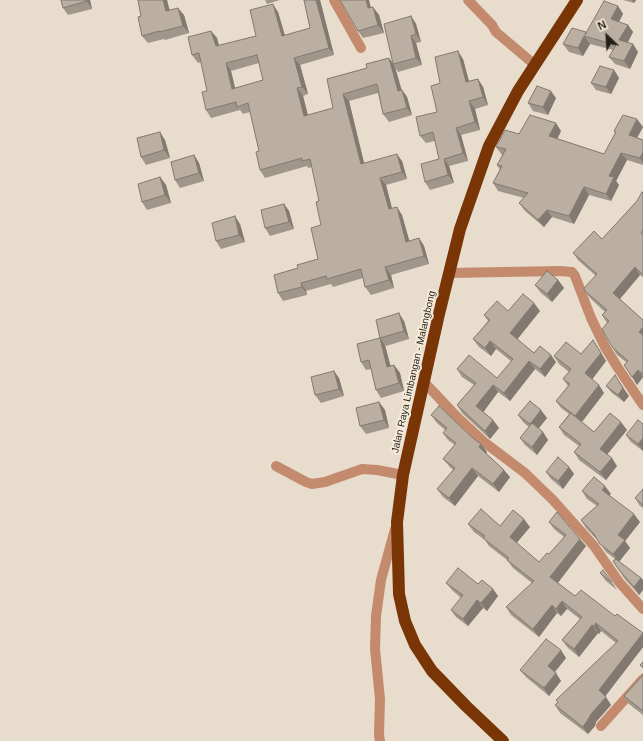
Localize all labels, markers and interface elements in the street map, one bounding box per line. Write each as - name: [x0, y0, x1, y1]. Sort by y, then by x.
- north arrow: [587, 16, 627, 56]
- text: N: [596, 18, 608, 32]
- street label: Jalan Raya Limbangan - Malangbong: [389, 290, 439, 454]

